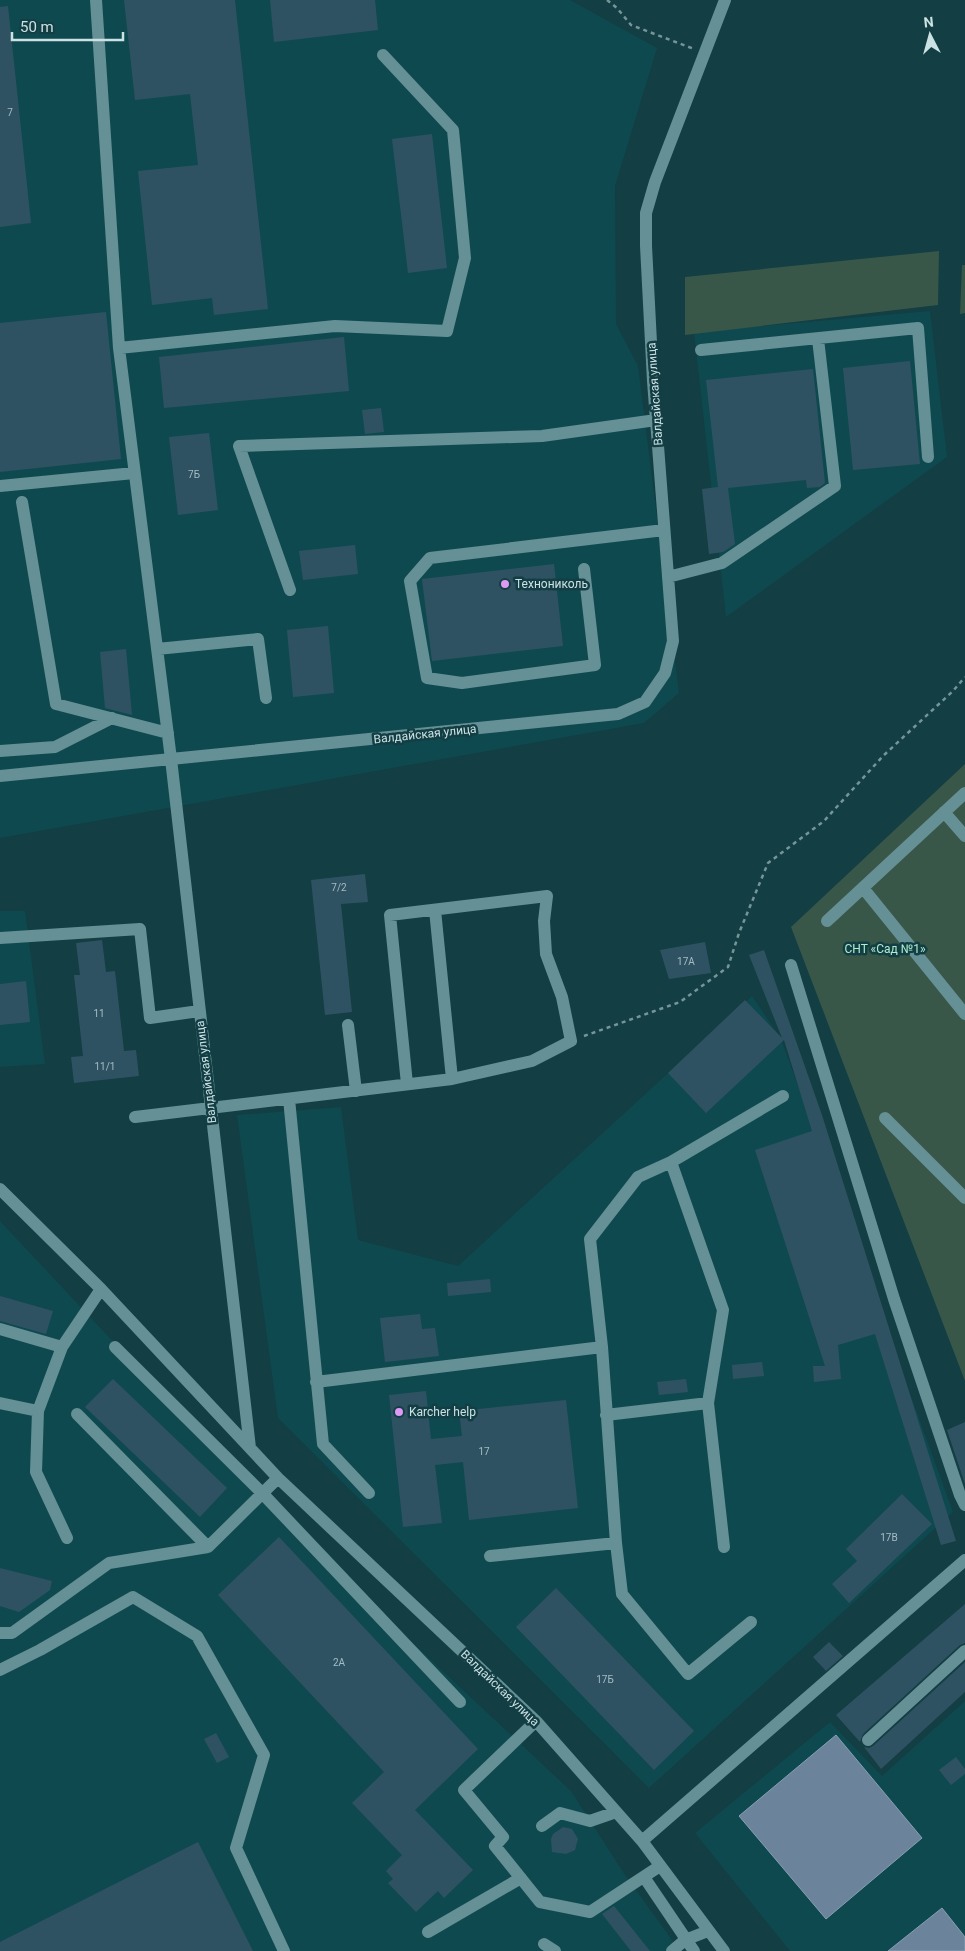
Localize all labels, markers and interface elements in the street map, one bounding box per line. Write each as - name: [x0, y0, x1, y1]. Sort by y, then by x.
- scale bar: [12, 10, 124, 42]
- north arrow: [905, 10, 955, 60]
- text: N: [923, 14, 934, 31]
- text: 50 m: [20, 18, 54, 36]
- house number: 7: [7, 107, 13, 118]
- street label: Валдайская улица: [644, 342, 666, 446]
- house number: 7Б: [188, 469, 200, 480]
- place label: Технониколь: [515, 577, 588, 591]
- marker: Технониколь: [499, 578, 511, 590]
- street label: Валдайская улица: [373, 722, 477, 746]
- house number: 7/2: [331, 882, 347, 893]
- park label: СНТ «Сад №1»: [845, 942, 926, 956]
- house number: 17А: [677, 956, 695, 967]
- house number: 11: [93, 1008, 105, 1019]
- street label: Валдайская улица: [193, 1020, 219, 1124]
- house number: 11/1: [95, 1061, 116, 1072]
- place label: Karcher help: [409, 1405, 476, 1419]
- marker: Karcher help: [393, 1406, 405, 1418]
- house number: 17: [478, 1446, 490, 1457]
- house number: 17В: [880, 1532, 898, 1543]
- street label: Валдайская улица: [458, 1647, 542, 1729]
- house number: 2А: [333, 1657, 346, 1668]
- house number: 17Б: [596, 1674, 614, 1685]

